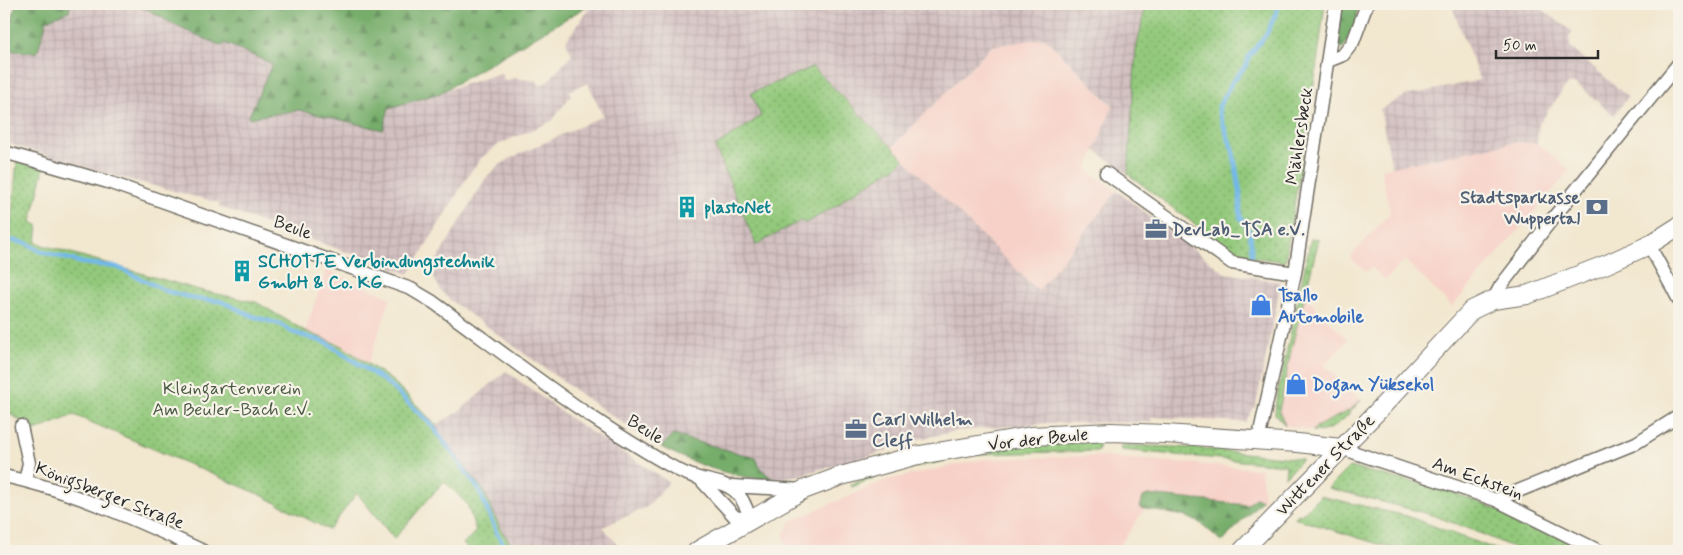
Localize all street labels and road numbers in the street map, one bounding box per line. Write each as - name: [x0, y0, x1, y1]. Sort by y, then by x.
- street label: Mählersbeck: [1280, 86, 1320, 187]
- street label: Beule: [270, 210, 315, 246]
- street label: Beule: [622, 409, 669, 450]
- street label: Wittener Straße: [1271, 409, 1381, 522]
- street label: Vor der Beule: [987, 423, 1089, 457]
- street label: Am Eckstein: [1429, 451, 1526, 506]
- street label: Königsberger Straße: [31, 456, 188, 537]

